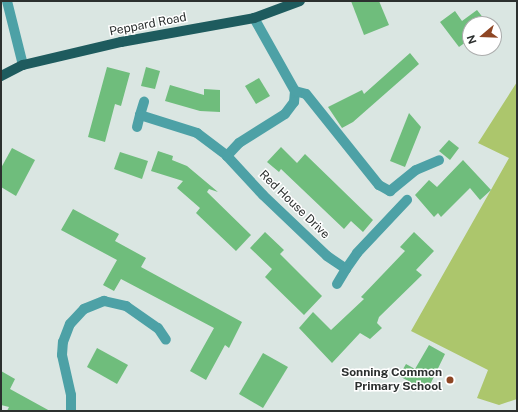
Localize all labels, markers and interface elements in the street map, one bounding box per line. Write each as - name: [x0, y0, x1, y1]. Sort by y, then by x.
- street label: Peppard Road: [108, 10, 188, 40]
- north arrow: [462, 16, 502, 56]
- text: N: [465, 34, 479, 46]
- street label: Red House Drive: [256, 168, 332, 242]
- place label: Sonning Common Primary School: [341, 366, 442, 394]
- marker: Sonning Common Primary School: [445, 375, 455, 385]

